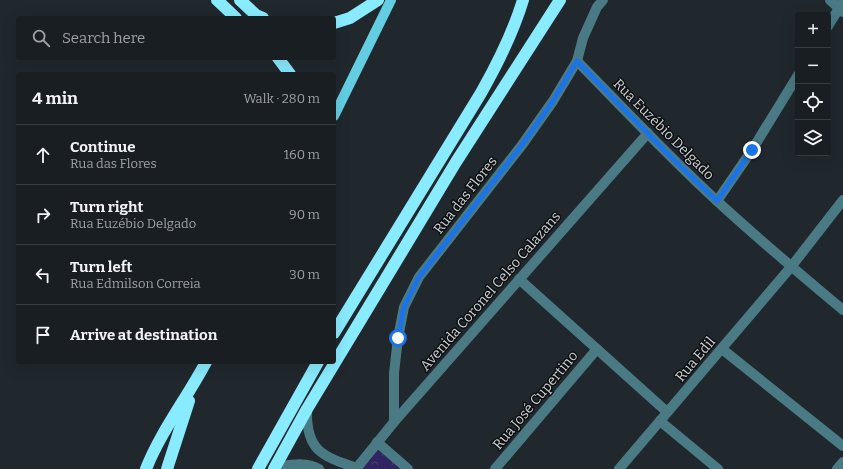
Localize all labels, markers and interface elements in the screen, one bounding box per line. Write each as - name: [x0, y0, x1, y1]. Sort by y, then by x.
- map controls: [795, 12, 831, 156]
- button: +: [795, 12, 831, 48]
- search box: [16, 16, 336, 60]
- icon: search: [30, 27, 52, 49]
- text: Search here: [62, 29, 145, 47]
- button: −: [795, 48, 831, 84]
- street label: Rua Euzébio Delgado: [610, 75, 718, 183]
- button: locate: [795, 84, 831, 120]
- text: 4 min: [32, 88, 78, 109]
- text: Walk · 280 m: [243, 91, 320, 106]
- button: layers: [795, 120, 831, 156]
- text: Continue: [70, 138, 136, 156]
- route end: [743, 141, 761, 159]
- icon: ahead: [32, 144, 54, 166]
- text: 160 m: [284, 147, 320, 162]
- street label: Rua das Flores: [430, 153, 501, 237]
- text: Rua das Flores: [70, 156, 157, 171]
- text: Turn right: [70, 198, 143, 216]
- icon: right: [32, 204, 54, 226]
- text: 90 m: [289, 207, 320, 222]
- street label: Avenida Coronel Celso Calazans: [417, 208, 564, 374]
- text: Rua Euzébio Delgado: [70, 216, 196, 231]
- text: Turn left: [70, 258, 132, 276]
- icon: left: [32, 264, 54, 286]
- text: 30 m: [289, 267, 320, 282]
- text: Rua Edmilson Correia: [70, 276, 201, 291]
- icon: arrive: [32, 324, 54, 346]
- text: Arrive at destination: [70, 326, 217, 344]
- route start: [389, 329, 407, 347]
- street label: Rua Edil: [672, 334, 719, 385]
- street label: Rua José Cupertino: [489, 348, 582, 453]

